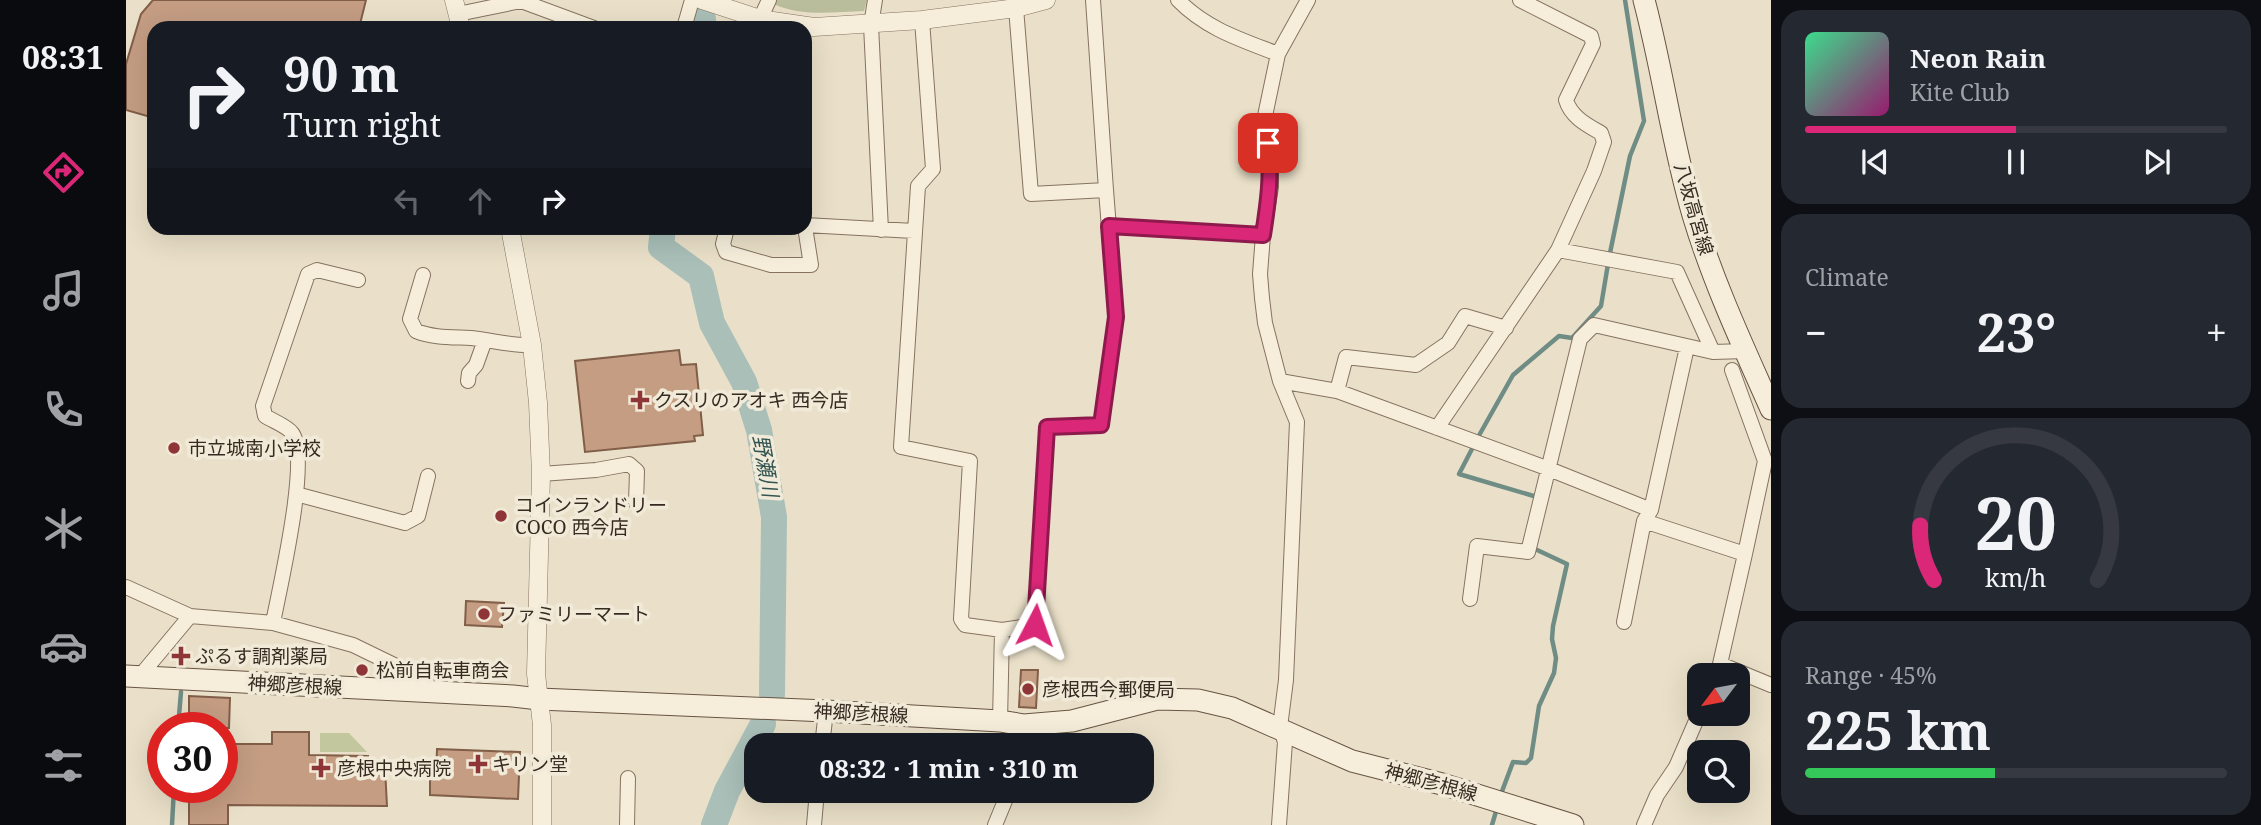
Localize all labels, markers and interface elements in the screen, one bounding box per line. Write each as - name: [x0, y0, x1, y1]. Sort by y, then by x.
- text: 08:31: [22, 35, 104, 78]
- text: 90 m: [283, 40, 399, 106]
- text: Neon Rain: [1910, 40, 2046, 76]
- icon: right: [168, 49, 259, 140]
- text: Kite Club: [1910, 76, 2010, 108]
- text: Turn right: [283, 103, 441, 146]
- pin: [1238, 113, 1298, 173]
- icon: arrive: [1249, 124, 1287, 162]
- icon: previous: [1856, 143, 1894, 181]
- icon: pause: [1997, 143, 2035, 181]
- icon: next: [2138, 143, 2176, 181]
- icon: directions: [39, 148, 88, 197]
- street label: 八坂高宮線: [1668, 160, 1720, 258]
- icon: left: [388, 182, 426, 220]
- icon: ahead: [461, 182, 499, 220]
- icon: right: [534, 182, 572, 220]
- text: Climate: [1805, 261, 1889, 293]
- icon: music: [39, 266, 88, 315]
- text: 23°: [1977, 296, 2056, 367]
- text: −: [1805, 306, 1827, 358]
- text: +: [2206, 306, 2227, 358]
- icon: phone: [39, 385, 88, 434]
- place label: クスリのアオキ 西今店: [654, 387, 848, 413]
- marker: クスリのアオキ 西今店: [632, 392, 648, 408]
- water label: 野瀬川: [747, 432, 786, 501]
- place label: 市立城南小学校: [188, 435, 321, 461]
- marker: 市立城南小学校: [166, 440, 182, 456]
- text: 20: [1975, 473, 2057, 572]
- place label: コインランドリー COCO 西今店: [515, 492, 667, 540]
- icon: climate: [39, 504, 88, 553]
- marker: コインランドリー COCO 西今店: [493, 508, 509, 524]
- text: km/h: [1985, 560, 2047, 594]
- position arrow: [998, 588, 1072, 662]
- place label: ファミリーマート: [498, 601, 650, 627]
- marker: ファミリーマート: [476, 606, 492, 622]
- icon: car: [39, 622, 88, 671]
- place label: ぷるす調剤薬局: [195, 643, 328, 669]
- marker: ぷるす調剤薬局: [173, 648, 189, 664]
- place label: 松前自転車商会: [376, 657, 509, 683]
- text: Range · 45%: [1805, 659, 1937, 691]
- marker: 松前自転車商会: [354, 662, 370, 678]
- north arrow: [1687, 663, 1750, 726]
- map controls: [1687, 663, 1750, 803]
- street label: 神郷彦根線: [247, 670, 343, 700]
- place label: 彦根西今郵便局: [1042, 676, 1175, 702]
- marker: 彦根西今郵便局: [1020, 681, 1036, 697]
- text: 225 km: [1805, 694, 1991, 765]
- street label: 神郷彦根線: [813, 698, 909, 728]
- speed limit sign: 30: [147, 712, 238, 803]
- button: search: [1687, 740, 1750, 803]
- icon: filters: [39, 741, 88, 790]
- text: 08:32 · 1 min · 310 m: [819, 750, 1079, 786]
- place label: キリン堂: [492, 751, 568, 777]
- place label: 彦根中央病院: [337, 755, 451, 781]
- marker: キリン堂: [470, 756, 486, 772]
- street label: 神郷彦根線: [1382, 757, 1480, 807]
- marker: 彦根中央病院: [311, 758, 331, 778]

